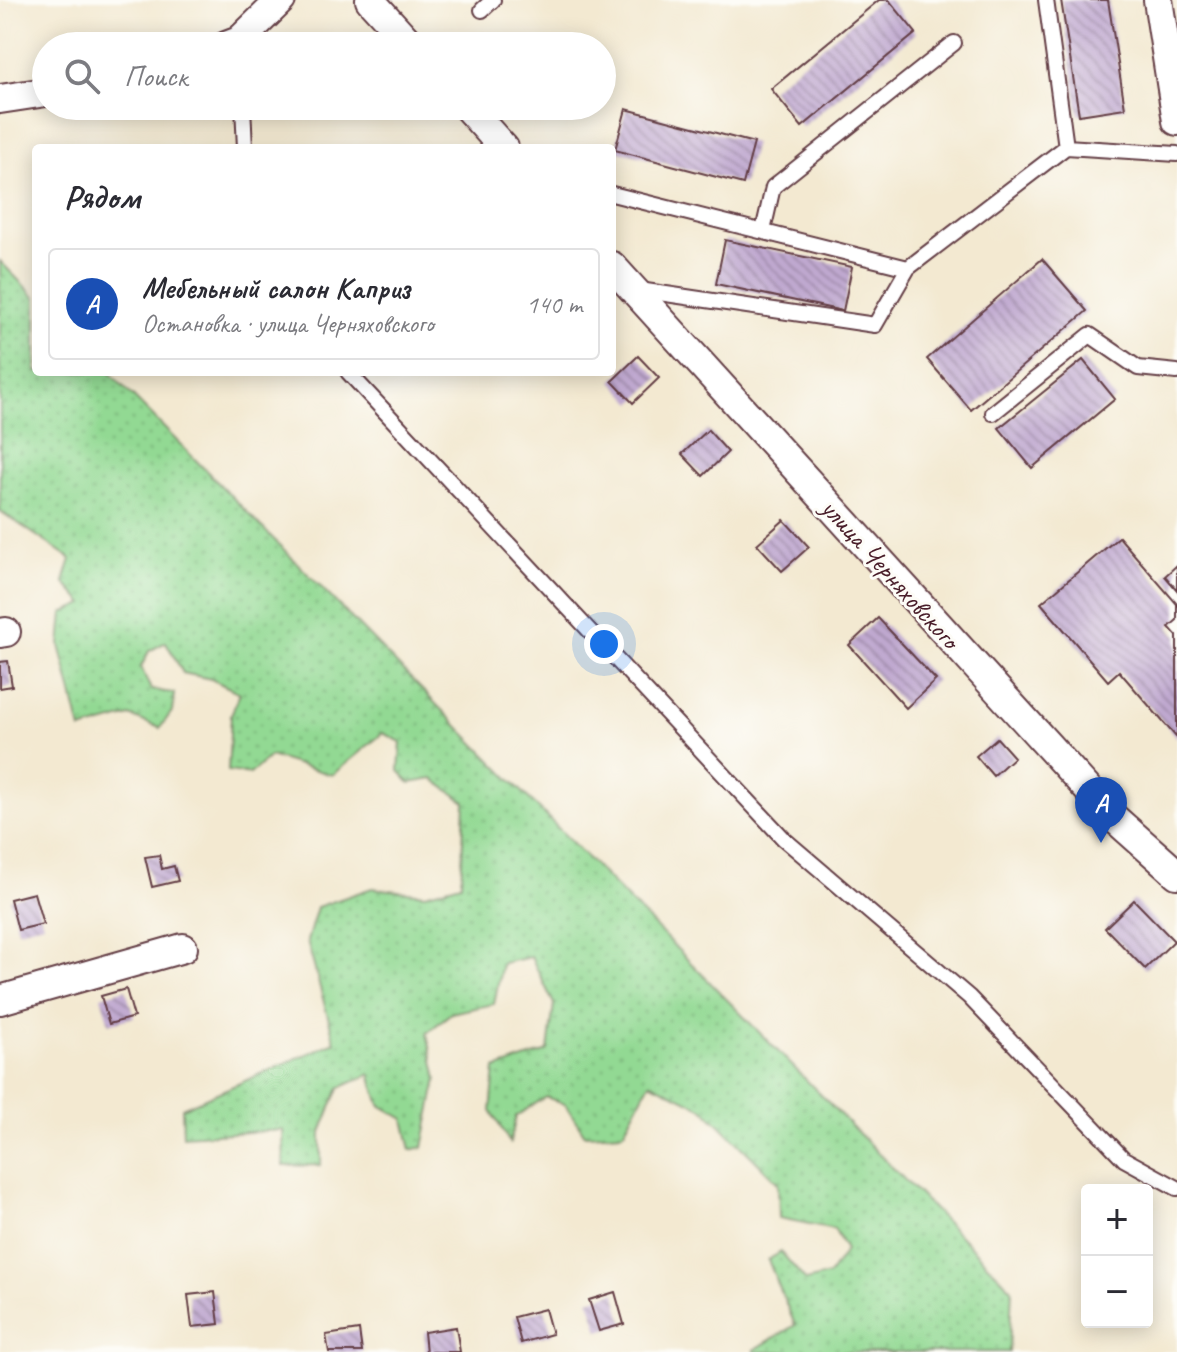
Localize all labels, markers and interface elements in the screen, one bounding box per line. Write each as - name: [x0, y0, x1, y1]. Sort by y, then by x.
- search box: [32, 32, 616, 120]
- icon: search: [60, 54, 104, 98]
- text: Поиск: [124, 57, 187, 95]
- text: Рядом: [64, 175, 140, 218]
- text: Мебельный салон Каприз: [142, 269, 410, 307]
- text: A: [85, 288, 99, 321]
- text: 140 m: [526, 288, 582, 321]
- text: Остановка · улица Черняховского: [142, 307, 434, 340]
- street label: улица Черняховского: [813, 489, 969, 658]
- your location: [584, 624, 624, 664]
- pin: A: [1075, 777, 1127, 843]
- map controls: [1081, 1184, 1153, 1328]
- button: +: [1081, 1184, 1153, 1256]
- button: −: [1081, 1256, 1153, 1328]

